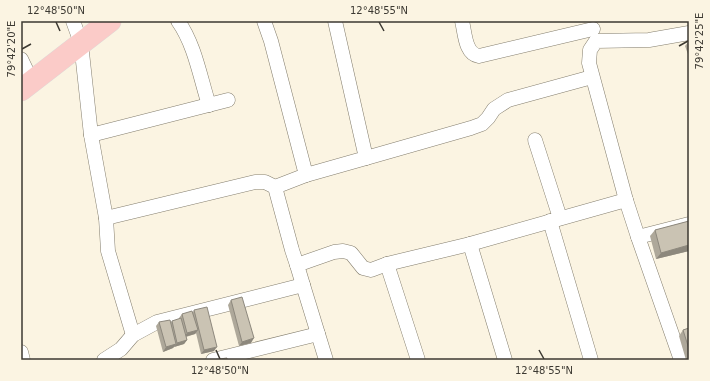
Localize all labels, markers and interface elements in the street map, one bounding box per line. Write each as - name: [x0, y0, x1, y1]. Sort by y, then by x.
- text: 12°48'50"N: [27, 5, 85, 16]
- text: 12°48'55"N: [350, 5, 408, 16]
- text: 79°42'25"E: [694, 13, 705, 69]
- text: 79°42'20"E: [6, 21, 17, 77]
- text: 12°48'50"N: [191, 365, 249, 376]
- text: 12°48'55"N: [515, 365, 573, 376]

